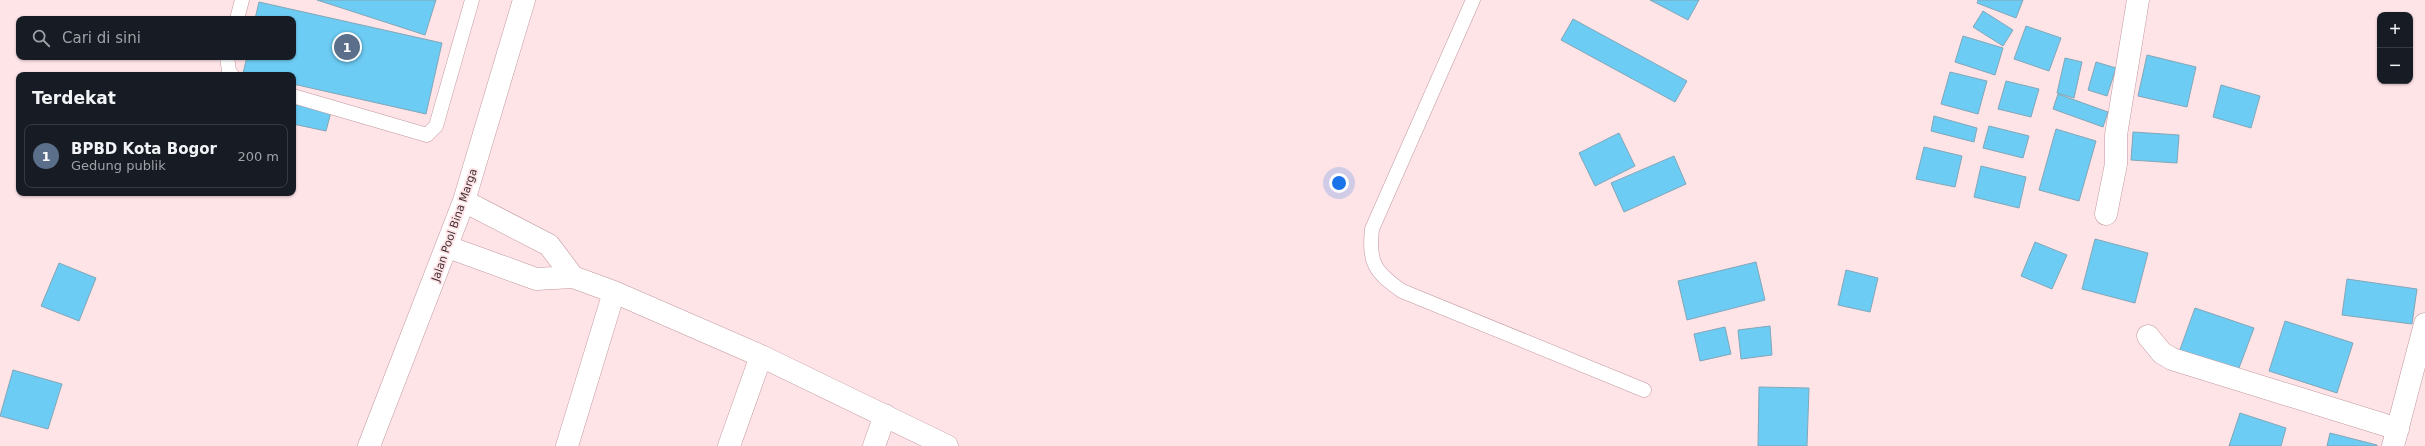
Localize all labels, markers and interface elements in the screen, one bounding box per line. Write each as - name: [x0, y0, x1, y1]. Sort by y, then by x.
- map controls: [2377, 12, 2413, 84]
- button: +: [2377, 12, 2413, 48]
- search box: [16, 16, 296, 60]
- icon: search: [30, 27, 52, 49]
- text: Cari di sini: [62, 29, 141, 47]
- pin: 1: [334, 32, 360, 62]
- button: −: [2377, 48, 2413, 84]
- text: Terdekat: [32, 88, 116, 108]
- text: BPBD Kota Bogor: [71, 140, 217, 158]
- text: 1: [41, 149, 51, 164]
- text: 200 m: [237, 149, 279, 164]
- text: Gedung publik: [71, 158, 166, 173]
- street label: Jalan Pool Bina Marga: [429, 167, 480, 284]
- your location: [1329, 173, 1349, 193]

